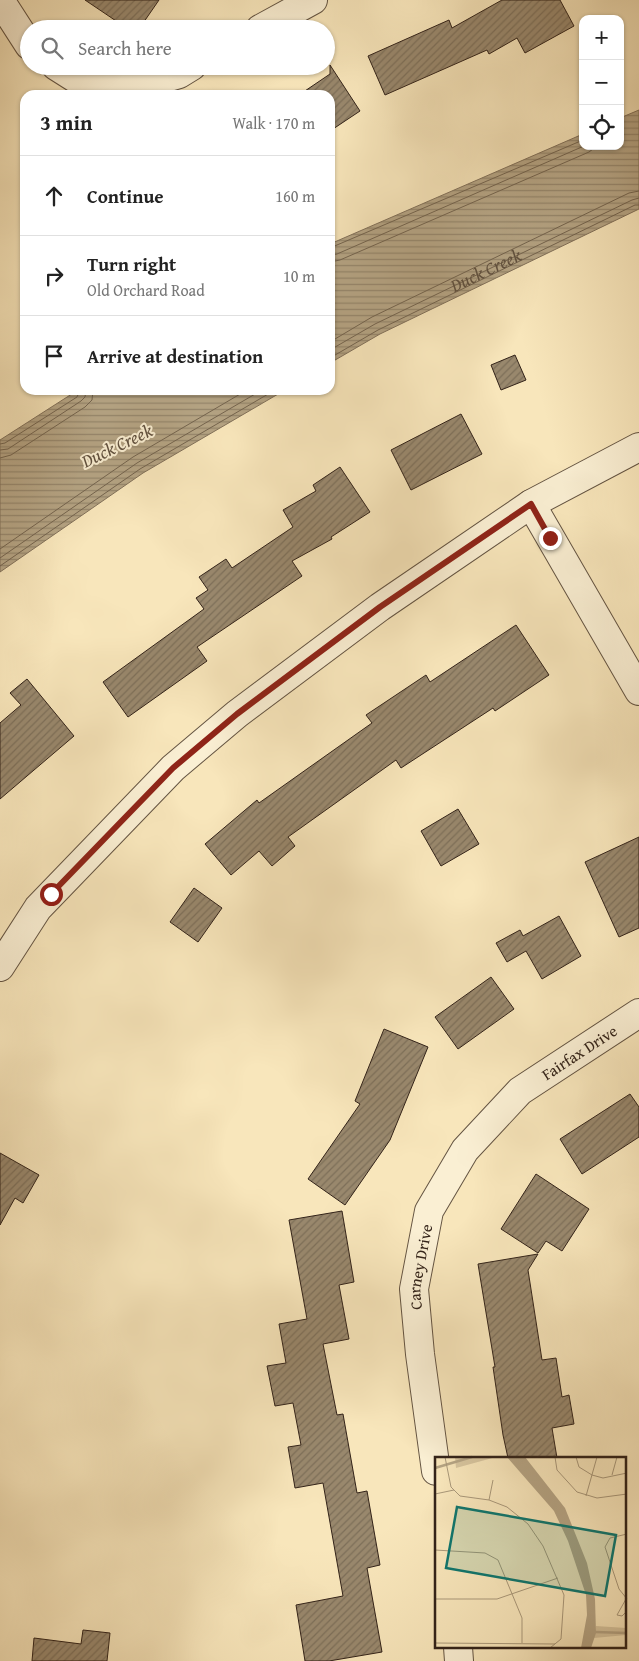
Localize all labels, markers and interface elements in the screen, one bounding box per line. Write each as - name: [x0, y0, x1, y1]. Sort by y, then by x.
- map controls: [579, 15, 624, 150]
- button: +: [579, 15, 624, 60]
- search box: [20, 20, 335, 75]
- icon: search: [38, 34, 66, 62]
- text: Search here: [78, 34, 172, 62]
- button: −: [579, 60, 624, 105]
- button: locate: [579, 105, 624, 150]
- text: 3 min: [40, 107, 92, 138]
- text: Walk · 170 m: [232, 111, 315, 135]
- icon: ahead: [40, 182, 68, 210]
- text: Continue: [87, 182, 164, 210]
- text: 160 m: [275, 184, 315, 208]
- water label: Duck Creek: [445, 241, 526, 299]
- text: Turn right: [87, 250, 176, 278]
- icon: right: [40, 262, 68, 290]
- text: 10 m: [283, 264, 315, 288]
- text: Old Orchard Road: [87, 278, 205, 302]
- icon: arrive: [40, 342, 68, 370]
- text: Arrive at destination: [87, 342, 263, 370]
- water label: Duck Creek: [76, 416, 158, 475]
- route end: [539, 527, 562, 550]
- route start: [40, 883, 63, 906]
- street label: Fairfax Drive: [537, 1019, 622, 1086]
- street label: Carney Drive: [402, 1222, 438, 1311]
- inset map: [435, 1457, 626, 1648]

